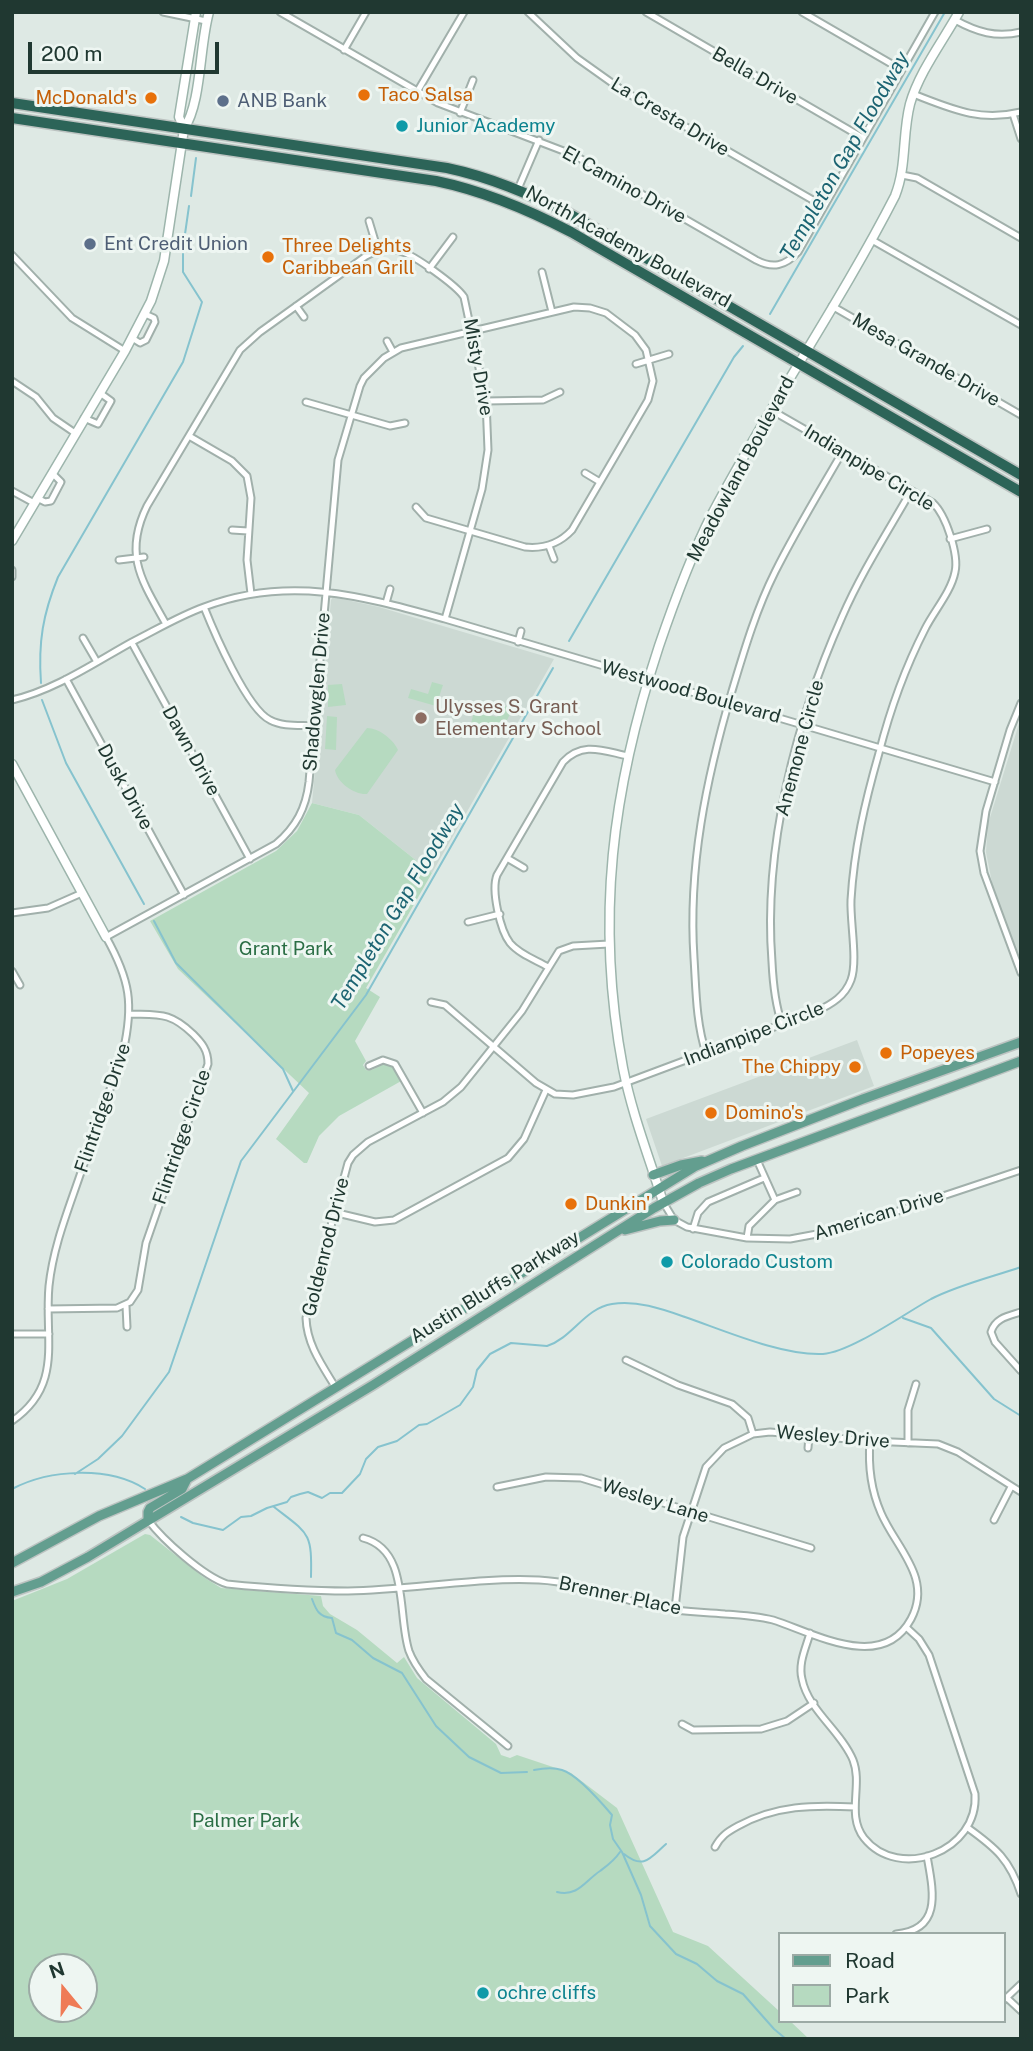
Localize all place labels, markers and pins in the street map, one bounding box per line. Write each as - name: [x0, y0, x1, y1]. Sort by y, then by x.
- place label: Taco Salsa: [378, 84, 473, 106]
- place label: McDonald's: [35, 87, 137, 109]
- marker: Taco Salsa: [356, 87, 372, 103]
- marker: McDonald's: [143, 90, 159, 106]
- place label: ANB Bank: [237, 90, 327, 112]
- marker: ANB Bank: [215, 93, 231, 109]
- place label: Junior Academy: [416, 115, 555, 137]
- marker: Junior Academy: [394, 118, 410, 134]
- place label: Ent Credit Union: [104, 233, 248, 255]
- place label: Three Delights Caribbean Grill: [282, 235, 415, 279]
- marker: Ent Credit Union: [82, 236, 98, 252]
- marker: Three Delights Caribbean Grill: [260, 249, 276, 265]
- place label: Ulysses S. Grant Elementary School: [435, 696, 602, 740]
- marker: Ulysses S. Grant Elementary School: [413, 710, 429, 726]
- place label: Popeyes: [900, 1042, 975, 1064]
- marker: Popeyes: [878, 1045, 894, 1061]
- place label: The Chippy: [742, 1056, 841, 1078]
- marker: The Chippy: [847, 1059, 863, 1075]
- place label: Domino's: [725, 1102, 803, 1124]
- marker: Domino's: [703, 1105, 719, 1121]
- place label: Dunkin': [585, 1193, 650, 1215]
- marker: Dunkin': [563, 1196, 579, 1212]
- place label: Colorado Custom: [681, 1251, 833, 1273]
- marker: Colorado Custom: [659, 1254, 675, 1270]
- place label: ochre cliffs: [497, 1982, 596, 2004]
- marker: ochre cliffs: [475, 1985, 491, 2001]

